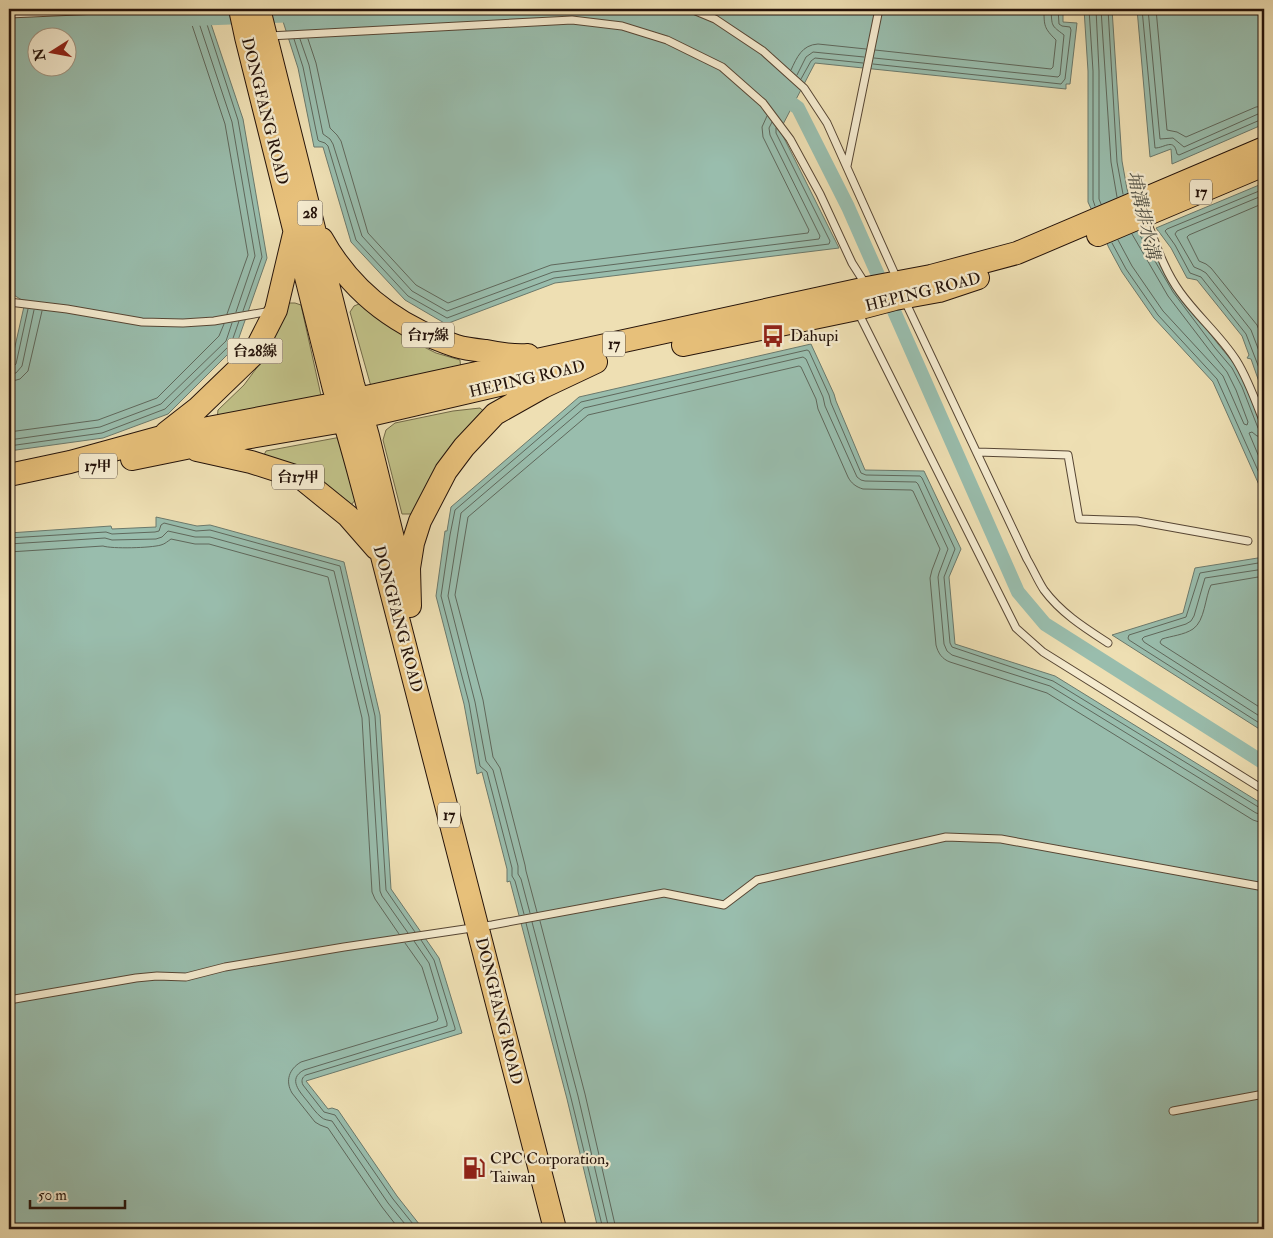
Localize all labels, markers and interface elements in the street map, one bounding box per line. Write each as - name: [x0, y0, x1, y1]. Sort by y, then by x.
- north arrow: [28, 28, 78, 78]
- street label: DONGFANG ROAD: [237, 35, 293, 187]
- text: N: [30, 46, 49, 63]
- water label: 埔溝排水溝: [1122, 169, 1165, 264]
- road number: 17: [1190, 180, 1212, 204]
- road number: 28: [298, 200, 322, 226]
- street label: HEPING ROAD: [863, 268, 983, 316]
- road number: 台17線: [402, 322, 454, 348]
- bus stop icon: Dahupi: [760, 323, 786, 349]
- place label: Dahupi: [790, 326, 838, 347]
- road number: 17: [603, 332, 625, 356]
- road number: 台28線: [228, 338, 282, 364]
- street label: HEPING ROAD: [467, 356, 587, 402]
- road number: 17甲: [79, 454, 117, 478]
- road number: 台17甲: [272, 464, 324, 490]
- street label: DONGFANG ROAD: [369, 543, 427, 695]
- road number: 17: [438, 802, 460, 828]
- street label: DONGFANG ROAD: [471, 935, 527, 1087]
- place label: CPC Corporation, Taiwan: [490, 1149, 609, 1187]
- fuel station icon: CPC Corporation, Taiwan: [461, 1155, 487, 1181]
- scale bar: [30, 1178, 125, 1210]
- text: 50 m: [38, 1186, 67, 1205]

